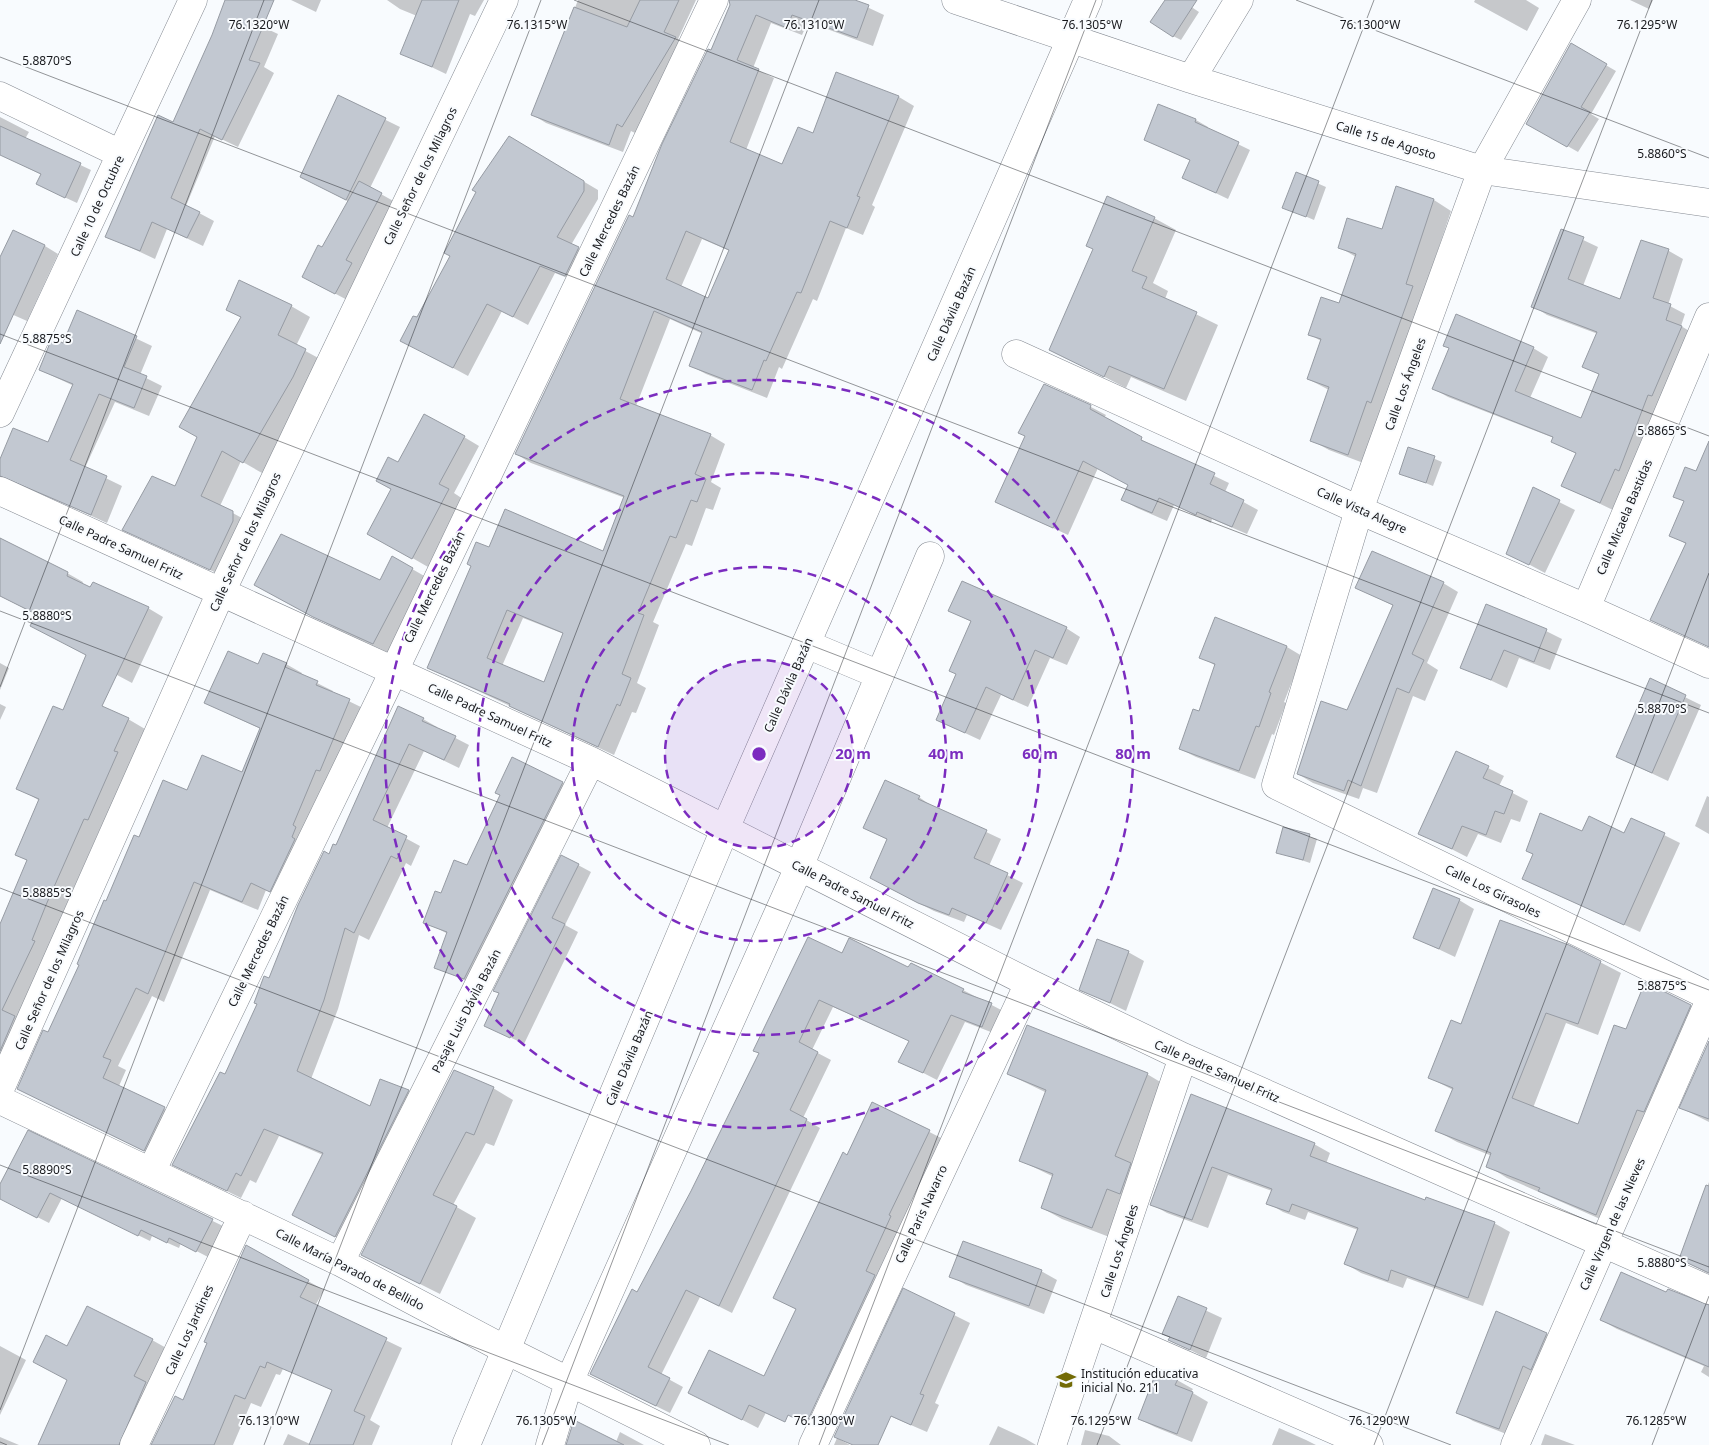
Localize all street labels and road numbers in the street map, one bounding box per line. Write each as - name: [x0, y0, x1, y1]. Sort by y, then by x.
- street label: Calle Señor de los Milagros: [379, 104, 461, 248]
- street label: Calle 15 de Agosto: [1334, 117, 1438, 163]
- street label: Calle 10 de Octubre: [66, 152, 128, 260]
- street label: Calle Mercedes Bazán: [574, 162, 644, 280]
- street label: Calle Dávila Bazán: [922, 264, 980, 364]
- street label: Calle Los Ángeles: [1380, 335, 1430, 433]
- street label: Calle Micaela Bastidas: [1592, 456, 1656, 577]
- street label: Calle Señor de los Milagros: [205, 469, 285, 614]
- street label: Calle Vista Alegre: [1314, 483, 1410, 538]
- street label: Calle Padre Samuel Fritz: [56, 511, 186, 583]
- street label: Calle Mercedes Bazán: [399, 528, 469, 646]
- street label: Calle Dávila Bazán: [759, 635, 817, 735]
- street label: Calle Padre Samuel Fritz: [425, 679, 555, 751]
- street label: Calle Padre Samuel Fritz: [789, 856, 918, 933]
- street label: Calle Los Girasoles: [1442, 860, 1544, 922]
- street label: Calle Mercedes Bazán: [223, 892, 293, 1010]
- street label: Calle Señor de los Milagros: [10, 907, 88, 1053]
- street label: Pasaje Luis Dávila Bazán: [427, 946, 505, 1076]
- street label: Calle Dávila Bazán: [601, 1008, 657, 1108]
- street label: Calle Padre Samuel Fritz: [1152, 1036, 1283, 1106]
- street label: Calle Virgen de las Nieves: [1575, 1155, 1649, 1293]
- street label: Calle Paris Navarro: [891, 1162, 951, 1266]
- street label: Calle Los Ángeles: [1096, 1202, 1142, 1300]
- street label: Calle María Parado de Bellido: [273, 1224, 427, 1314]
- street label: Calle Los Jardines: [161, 1282, 218, 1378]

